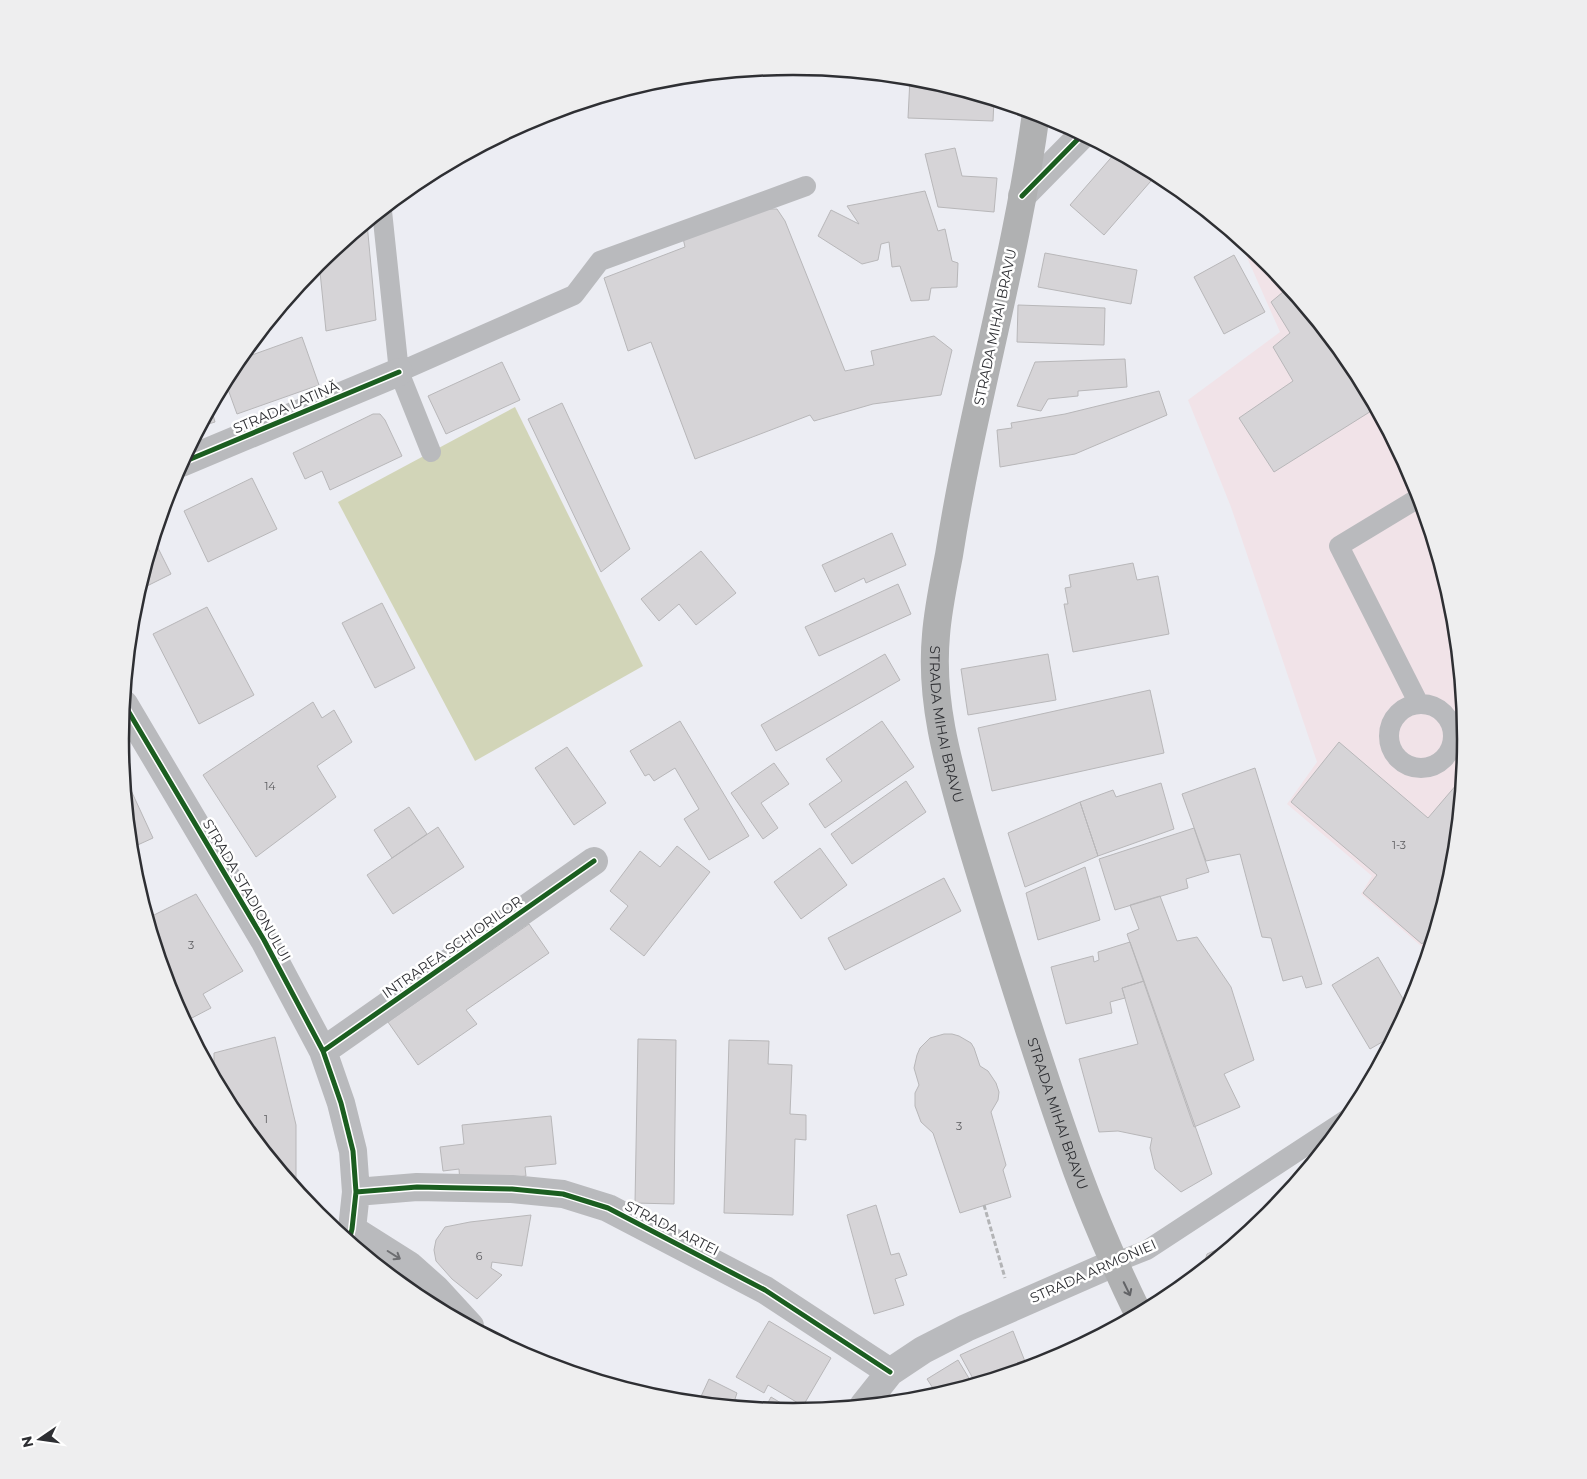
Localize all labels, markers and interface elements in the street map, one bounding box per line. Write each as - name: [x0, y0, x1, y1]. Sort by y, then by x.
- street label: STRADA MIHAI BRAVU: [970, 247, 1020, 407]
- street label: STRADA LATINĂ: [230, 376, 343, 437]
- street label: STRADA MIHAI BRAVU: [926, 645, 968, 805]
- house number: 14: [264, 779, 276, 793]
- street label: STRADA STADIONULUI: [199, 816, 295, 964]
- house number: 1-3: [1392, 838, 1406, 852]
- street label: INTRAREA SCHIORILOR: [378, 892, 526, 1002]
- house number: 3: [188, 938, 194, 952]
- street label: STRADA MIHAI BRAVU: [1023, 1035, 1092, 1192]
- house number: 1: [264, 1112, 268, 1126]
- house number: 3: [956, 1119, 962, 1133]
- street label: STRADA ARTEI: [622, 1196, 722, 1260]
- street label: STRADA ARMONIEI: [1027, 1235, 1159, 1307]
- house number: 6: [476, 1249, 483, 1263]
- one-way arrow: [386, 1250, 400, 1260]
- one-way arrow: [1122, 1281, 1132, 1296]
- north arrow: [15, 1414, 65, 1464]
- text: N: [17, 1434, 37, 1449]

